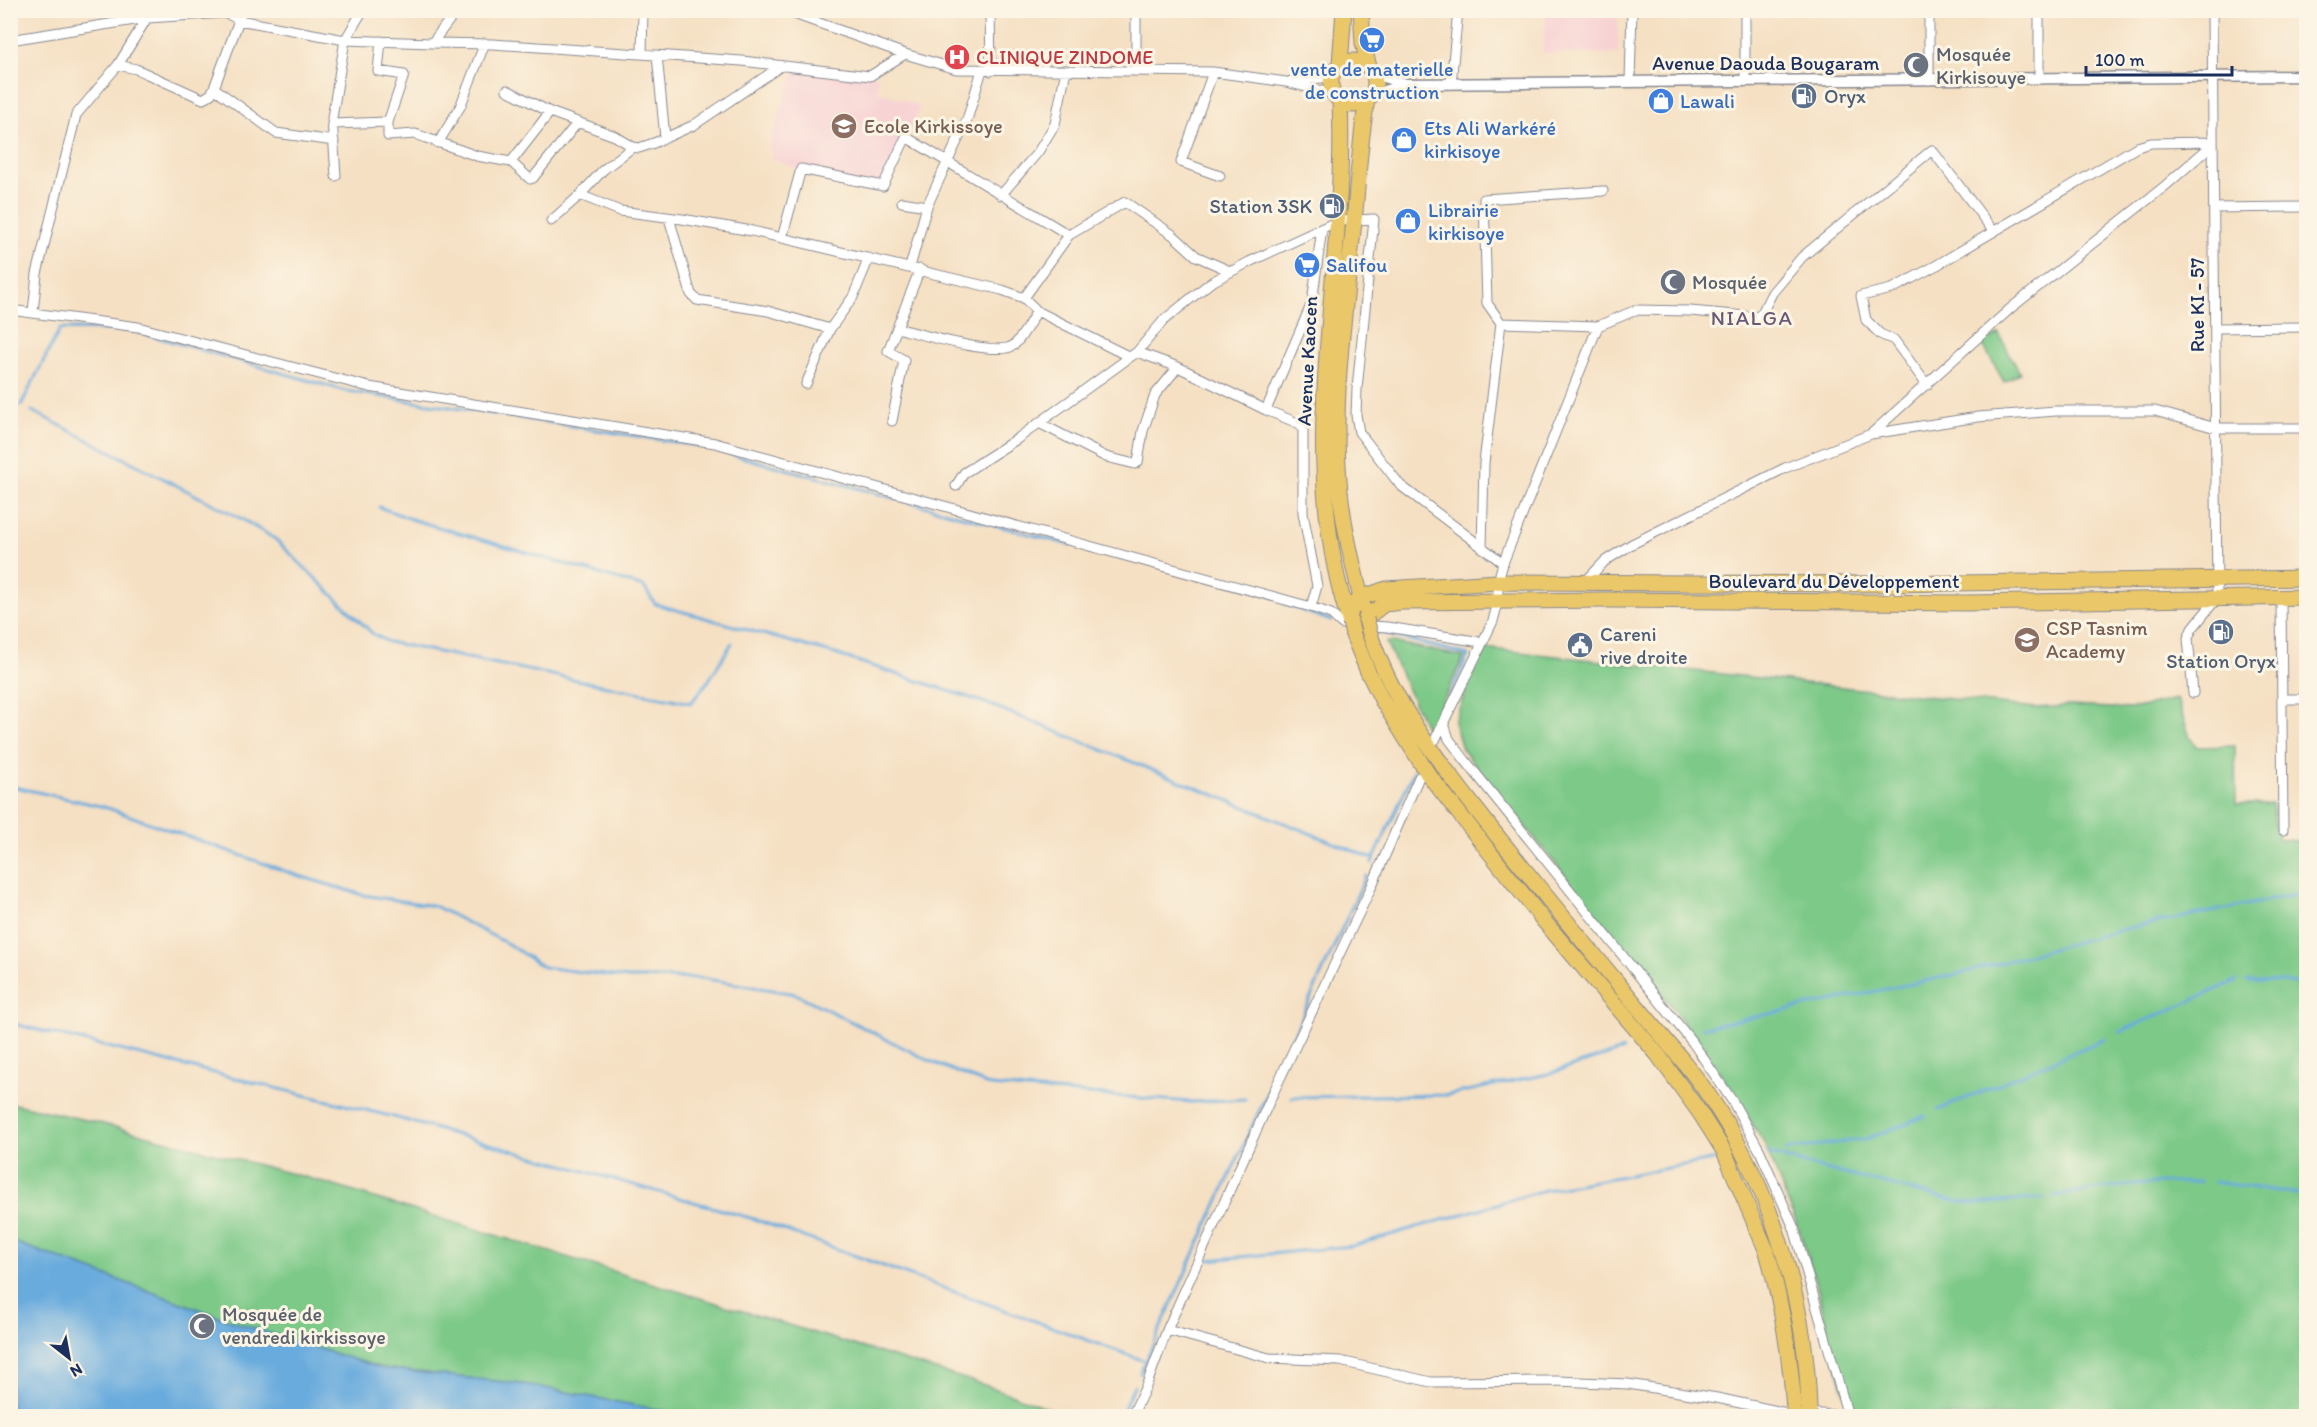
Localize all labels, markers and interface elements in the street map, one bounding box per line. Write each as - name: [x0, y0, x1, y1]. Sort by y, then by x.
- supermarket icon: vente de materielle de construction: [1357, 25, 1387, 55]
- scale bar: [2086, 39, 2232, 77]
- hospital icon: CLINIQUE ZINDOME: [942, 42, 972, 72]
- place label: Mosquée Kirkisouye: [1936, 42, 2026, 89]
- place label: CLINIQUE ZINDOME: [976, 45, 1153, 69]
- text: 100 m: [2095, 49, 2145, 71]
- mosque icon: Mosquée Kirkisouye: [1901, 50, 1931, 80]
- street label: Avenue Daouda Bougaram: [1652, 51, 1880, 75]
- place label: vente de materielle de construction: [1290, 57, 1454, 104]
- fuel station icon: Oryx: [1789, 81, 1819, 111]
- place label: Oryx: [1824, 84, 1866, 108]
- shop icon: Lawali: [1646, 86, 1676, 116]
- place label: Lawali: [1680, 89, 1735, 113]
- school or university icon: Ecole Kirkissoye: [829, 111, 859, 141]
- place label: Ecole Kirkissoye: [864, 114, 1003, 138]
- place label: Ets Ali Warkéré kirkisoye: [1424, 116, 1556, 163]
- shop icon: Ets Ali Warkéré kirkisoye: [1389, 125, 1419, 155]
- fuel station icon: Station 3SK: [1317, 191, 1347, 221]
- place label: Station 3SK: [1210, 194, 1312, 218]
- place label: Librairie kirkisoye: [1428, 198, 1504, 245]
- shop icon: Librairie kirkisoye: [1393, 206, 1423, 236]
- supermarket icon: Salifou: [1292, 250, 1322, 280]
- place label: Salifou: [1326, 253, 1387, 277]
- street label: Rue KI - 57: [2185, 258, 2209, 352]
- mosque icon: Mosquée: [1658, 267, 1688, 297]
- place label: Mosquée: [1692, 270, 1767, 294]
- street label: Avenue Kaocen: [1292, 295, 1322, 427]
- district label: NIALGA: [1711, 305, 1793, 330]
- street label: Boulevard du Développement: [1709, 569, 1959, 593]
- place label: CSP Tasnim Academy: [2046, 616, 2148, 663]
- fuel station icon: Station Oryx: [2206, 617, 2236, 647]
- place label: Careni rive droite: [1600, 622, 1687, 669]
- school or university icon: CSP Tasnim Academy: [2012, 625, 2042, 655]
- public building icon: Careni rive droite: [1565, 630, 1595, 660]
- place label: Station Oryx: [2166, 649, 2276, 673]
- place label: Mosquée de vendredi kirkissoye: [222, 1302, 386, 1349]
- mosque icon: Mosquée de vendredi kirkissoye: [187, 1311, 217, 1341]
- north arrow: [39, 1328, 99, 1388]
- text: N: [67, 1360, 86, 1381]

